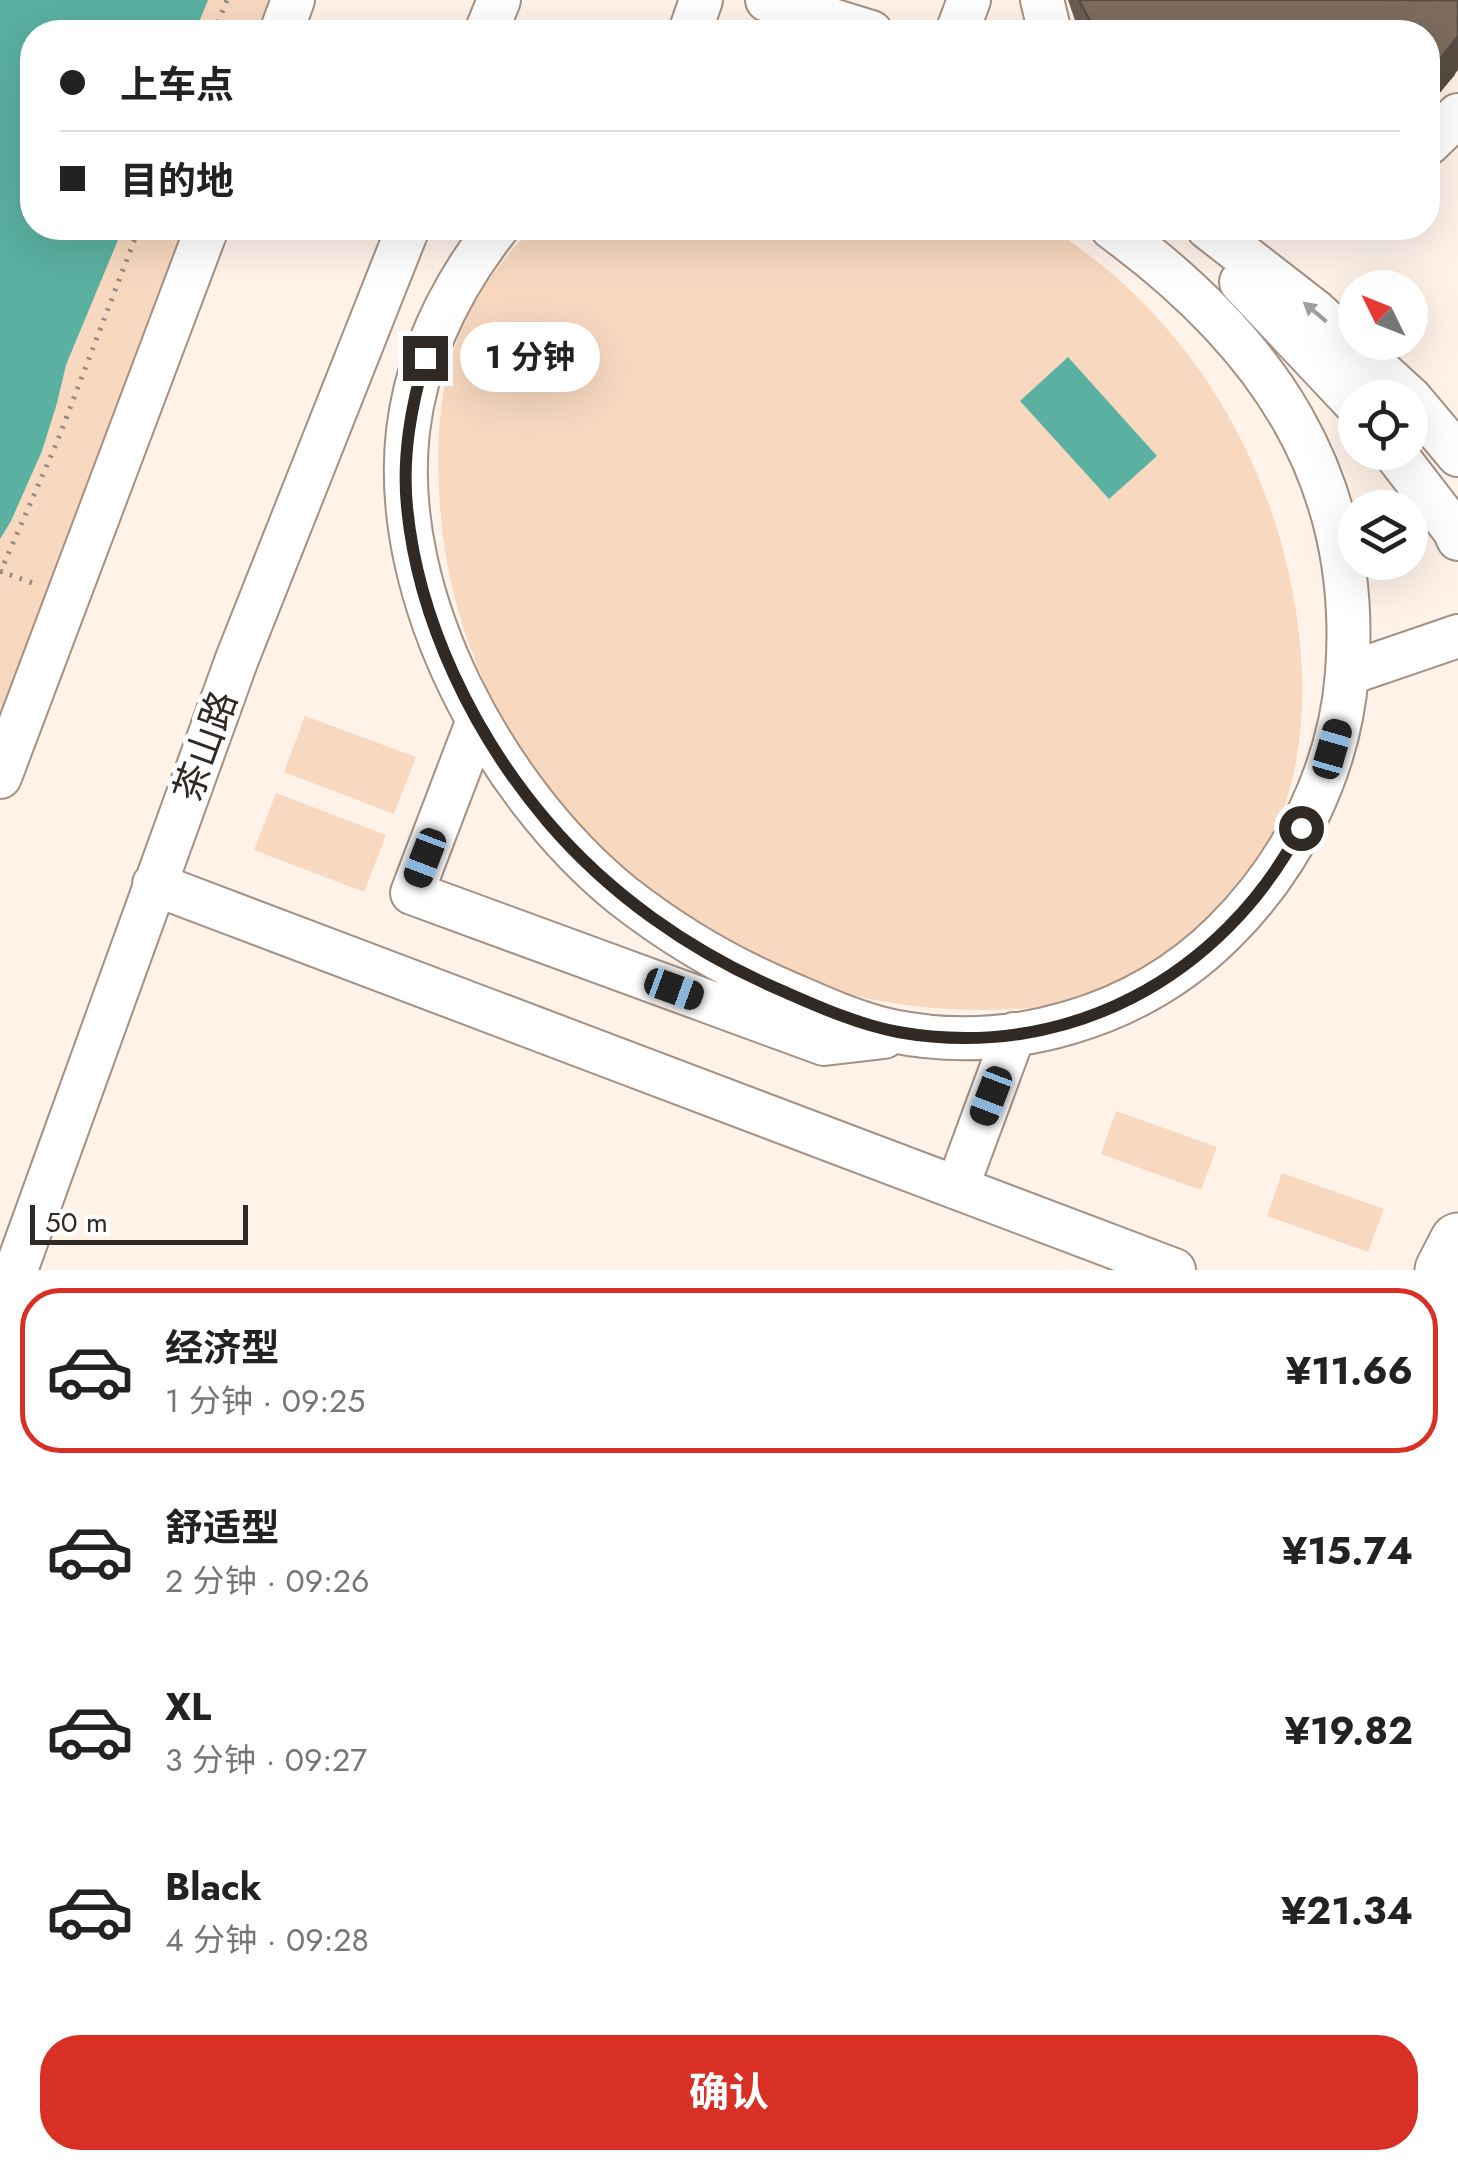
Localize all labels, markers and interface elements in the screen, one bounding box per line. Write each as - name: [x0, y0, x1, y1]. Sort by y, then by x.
- text: 上车点: [120, 57, 234, 112]
- text: 目的地: [120, 153, 234, 208]
- north arrow: [1338, 270, 1428, 360]
- map controls: [1338, 270, 1428, 580]
- one-way arrow: [1303, 302, 1328, 324]
- callout: 1 分钟: [460, 323, 600, 393]
- text: 1 分钟: [485, 334, 575, 380]
- route end: [403, 336, 448, 381]
- button: locate: [1338, 380, 1428, 470]
- button: layers: [1338, 490, 1428, 580]
- street label: 茶山路: [160, 683, 250, 809]
- car: [1309, 716, 1355, 782]
- route start: [1279, 806, 1324, 851]
- car: [400, 825, 450, 891]
- car: [641, 965, 707, 1013]
- car: [966, 1063, 1016, 1129]
- scale bar: [30, 1200, 248, 1244]
- text: 50 m: [45, 1202, 108, 1243]
- text: 经济型: [165, 1320, 279, 1375]
- icon: car: [45, 1326, 135, 1416]
- text: ¥11.66: [1286, 1343, 1413, 1398]
- text: 1 分钟 · 09:25: [165, 1378, 365, 1424]
- text: 舒适型: [165, 1500, 279, 1555]
- icon: car: [45, 1506, 135, 1596]
- text: ¥15.74: [1282, 1523, 1413, 1578]
- text: 2 分钟 · 09:26: [165, 1558, 369, 1604]
- text: XL: [165, 1679, 211, 1734]
- icon: car: [45, 1686, 135, 1776]
- text: ¥19.82: [1284, 1703, 1413, 1758]
- text: 3 分钟 · 09:27: [165, 1737, 367, 1783]
- text: Black: [165, 1859, 262, 1914]
- icon: car: [45, 1866, 135, 1956]
- text: ¥21.34: [1281, 1883, 1413, 1938]
- text: 4 分钟 · 09:28: [165, 1917, 369, 1963]
- button: 确认: [40, 2035, 1418, 2150]

